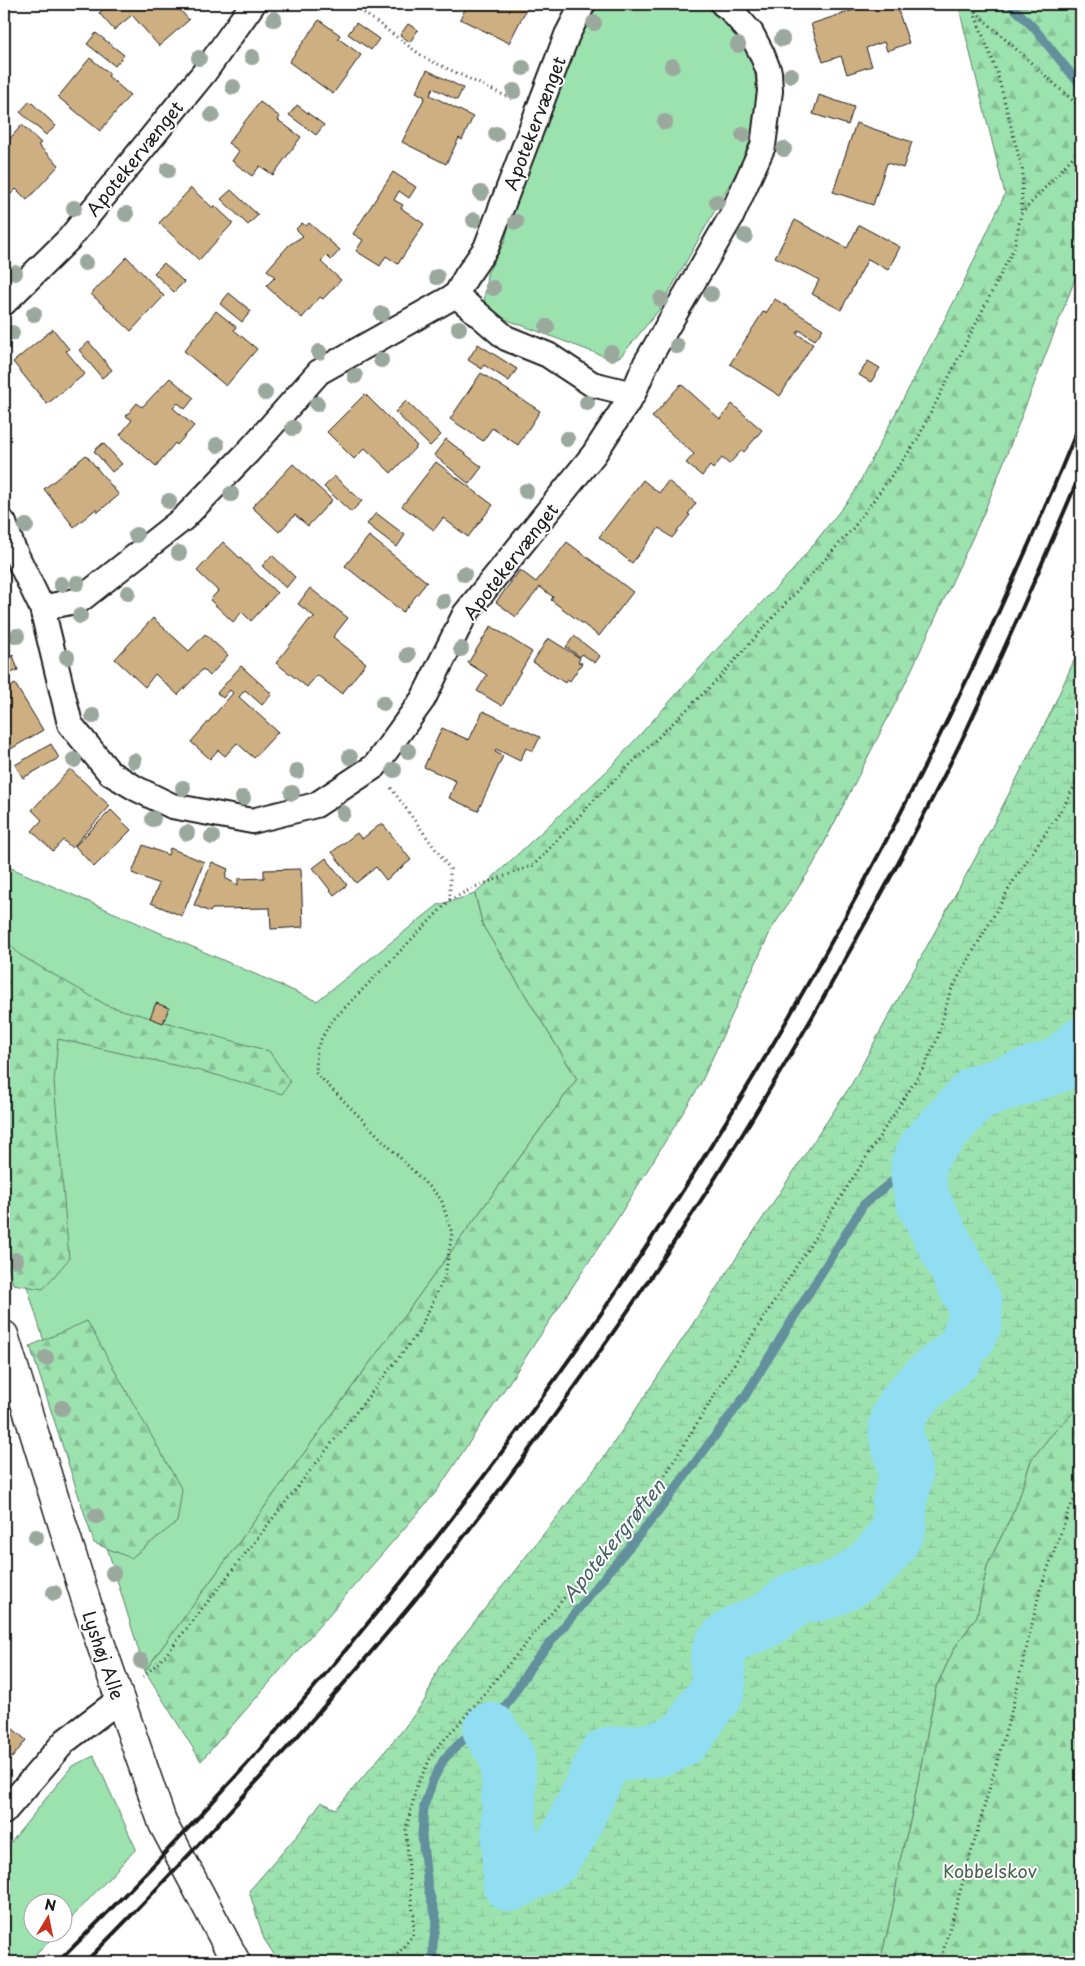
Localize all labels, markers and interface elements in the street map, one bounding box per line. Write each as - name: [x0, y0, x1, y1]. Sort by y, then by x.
- street label: Apotekervænget: [496, 52, 572, 194]
- street label: Apotekervænget: [79, 95, 189, 221]
- street label: Apotekervænget: [456, 497, 564, 625]
- water label: Apotekergrøften: [555, 1472, 672, 1607]
- street label: Lyshøj Alle: [76, 1607, 132, 1703]
- park label: Kobbelskov: [943, 1857, 1037, 1884]
- text: N: [43, 1893, 58, 1916]
- north arrow: [22, 1894, 72, 1944]

